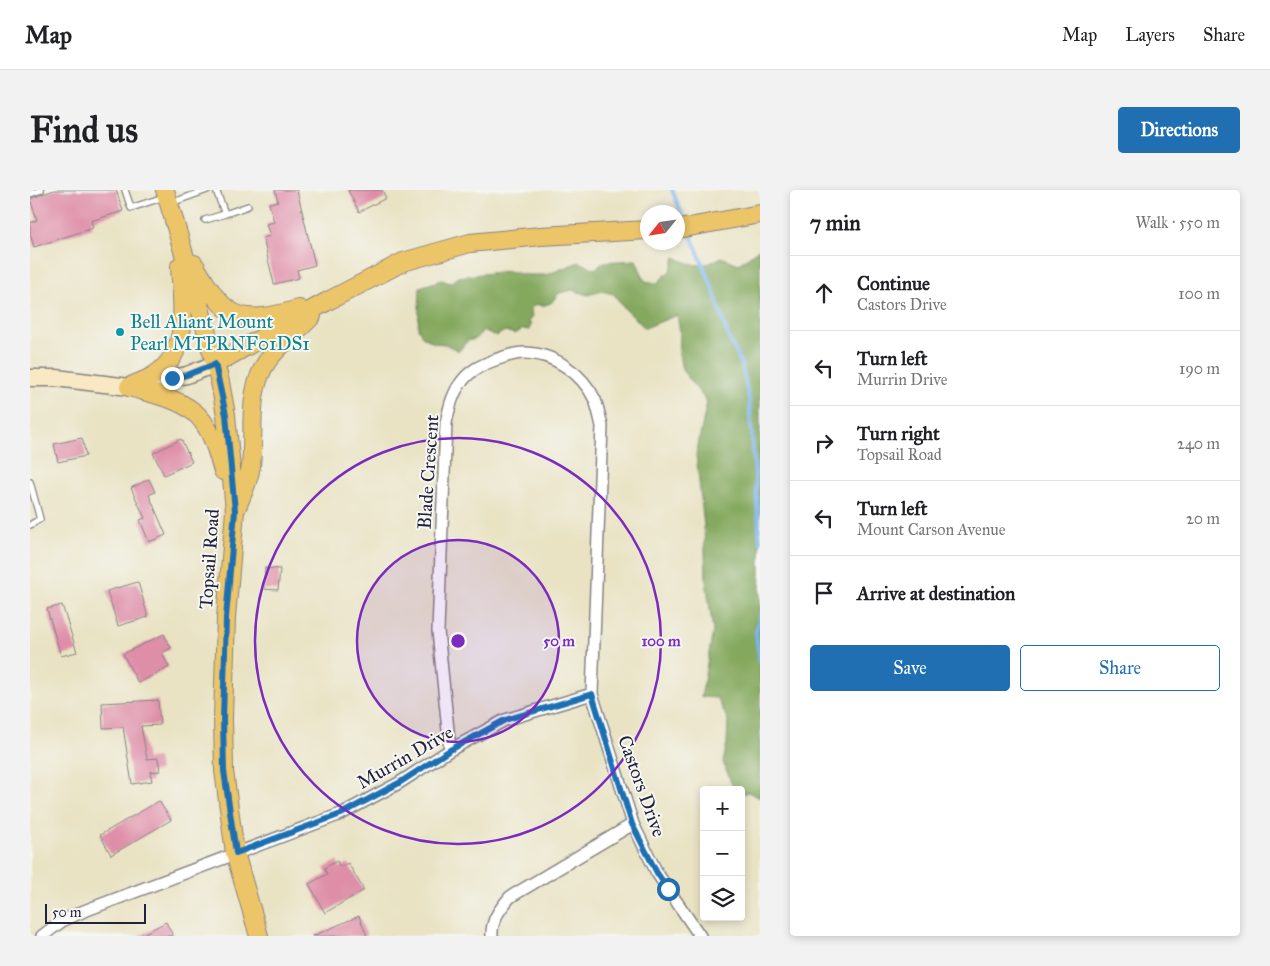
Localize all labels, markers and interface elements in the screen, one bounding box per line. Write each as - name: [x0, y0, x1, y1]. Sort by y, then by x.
- text: Map: [25, 20, 72, 50]
- text: Map: [1062, 24, 1097, 46]
- text: Layers: [1125, 24, 1175, 46]
- text: Share: [1203, 24, 1245, 46]
- button: Directions: [1118, 107, 1240, 153]
- text: Find us: [30, 109, 138, 152]
- north arrow: [640, 205, 685, 250]
- text: 7 min: [810, 210, 861, 236]
- text: Walk · 550 m: [1136, 213, 1220, 232]
- text: Continue: [857, 272, 930, 295]
- icon: ahead: [810, 279, 838, 307]
- text: 100 m: [1178, 284, 1220, 303]
- text: Castors Drive: [857, 295, 947, 314]
- place label: Bell Aliant Mount Pearl MTPRNF01DS1: [130, 310, 310, 355]
- marker: Bell Aliant Mount Pearl MTPRNF01DS1: [114, 326, 126, 338]
- text: Turn left: [857, 347, 927, 370]
- icon: left: [810, 354, 838, 382]
- text: 190 m: [1179, 359, 1220, 378]
- route end: [161, 367, 184, 390]
- text: Murrin Drive: [857, 370, 947, 389]
- street label: Blade Crescent: [413, 414, 443, 530]
- text: Turn right: [857, 422, 940, 445]
- icon: right: [810, 429, 838, 457]
- text: 240 m: [1177, 434, 1220, 453]
- text: Topsail Road: [857, 445, 942, 464]
- text: Turn left: [857, 497, 927, 520]
- icon: left: [810, 504, 838, 532]
- street label: Topsail Road: [194, 508, 224, 610]
- text: 20 m: [1186, 509, 1220, 528]
- text: Mount Carson Avenue: [857, 520, 1006, 539]
- icon: arrive: [810, 579, 838, 607]
- text: Arrive at destination: [857, 582, 1015, 605]
- centre of rings: [449, 632, 467, 650]
- text: 50 m: [543, 632, 575, 650]
- text: 100 m: [641, 632, 681, 650]
- button: Save: [810, 645, 1010, 691]
- button: Share: [1020, 645, 1220, 691]
- street label: Murrin Drive: [353, 720, 457, 794]
- street label: Castors Drive: [613, 732, 671, 840]
- map controls: [700, 786, 745, 921]
- button: +: [700, 786, 745, 831]
- button: −: [700, 831, 745, 876]
- button: layers: [700, 876, 745, 921]
- route start: [657, 878, 680, 901]
- scale bar: [45, 901, 146, 924]
- text: 50 m: [52, 904, 81, 921]

